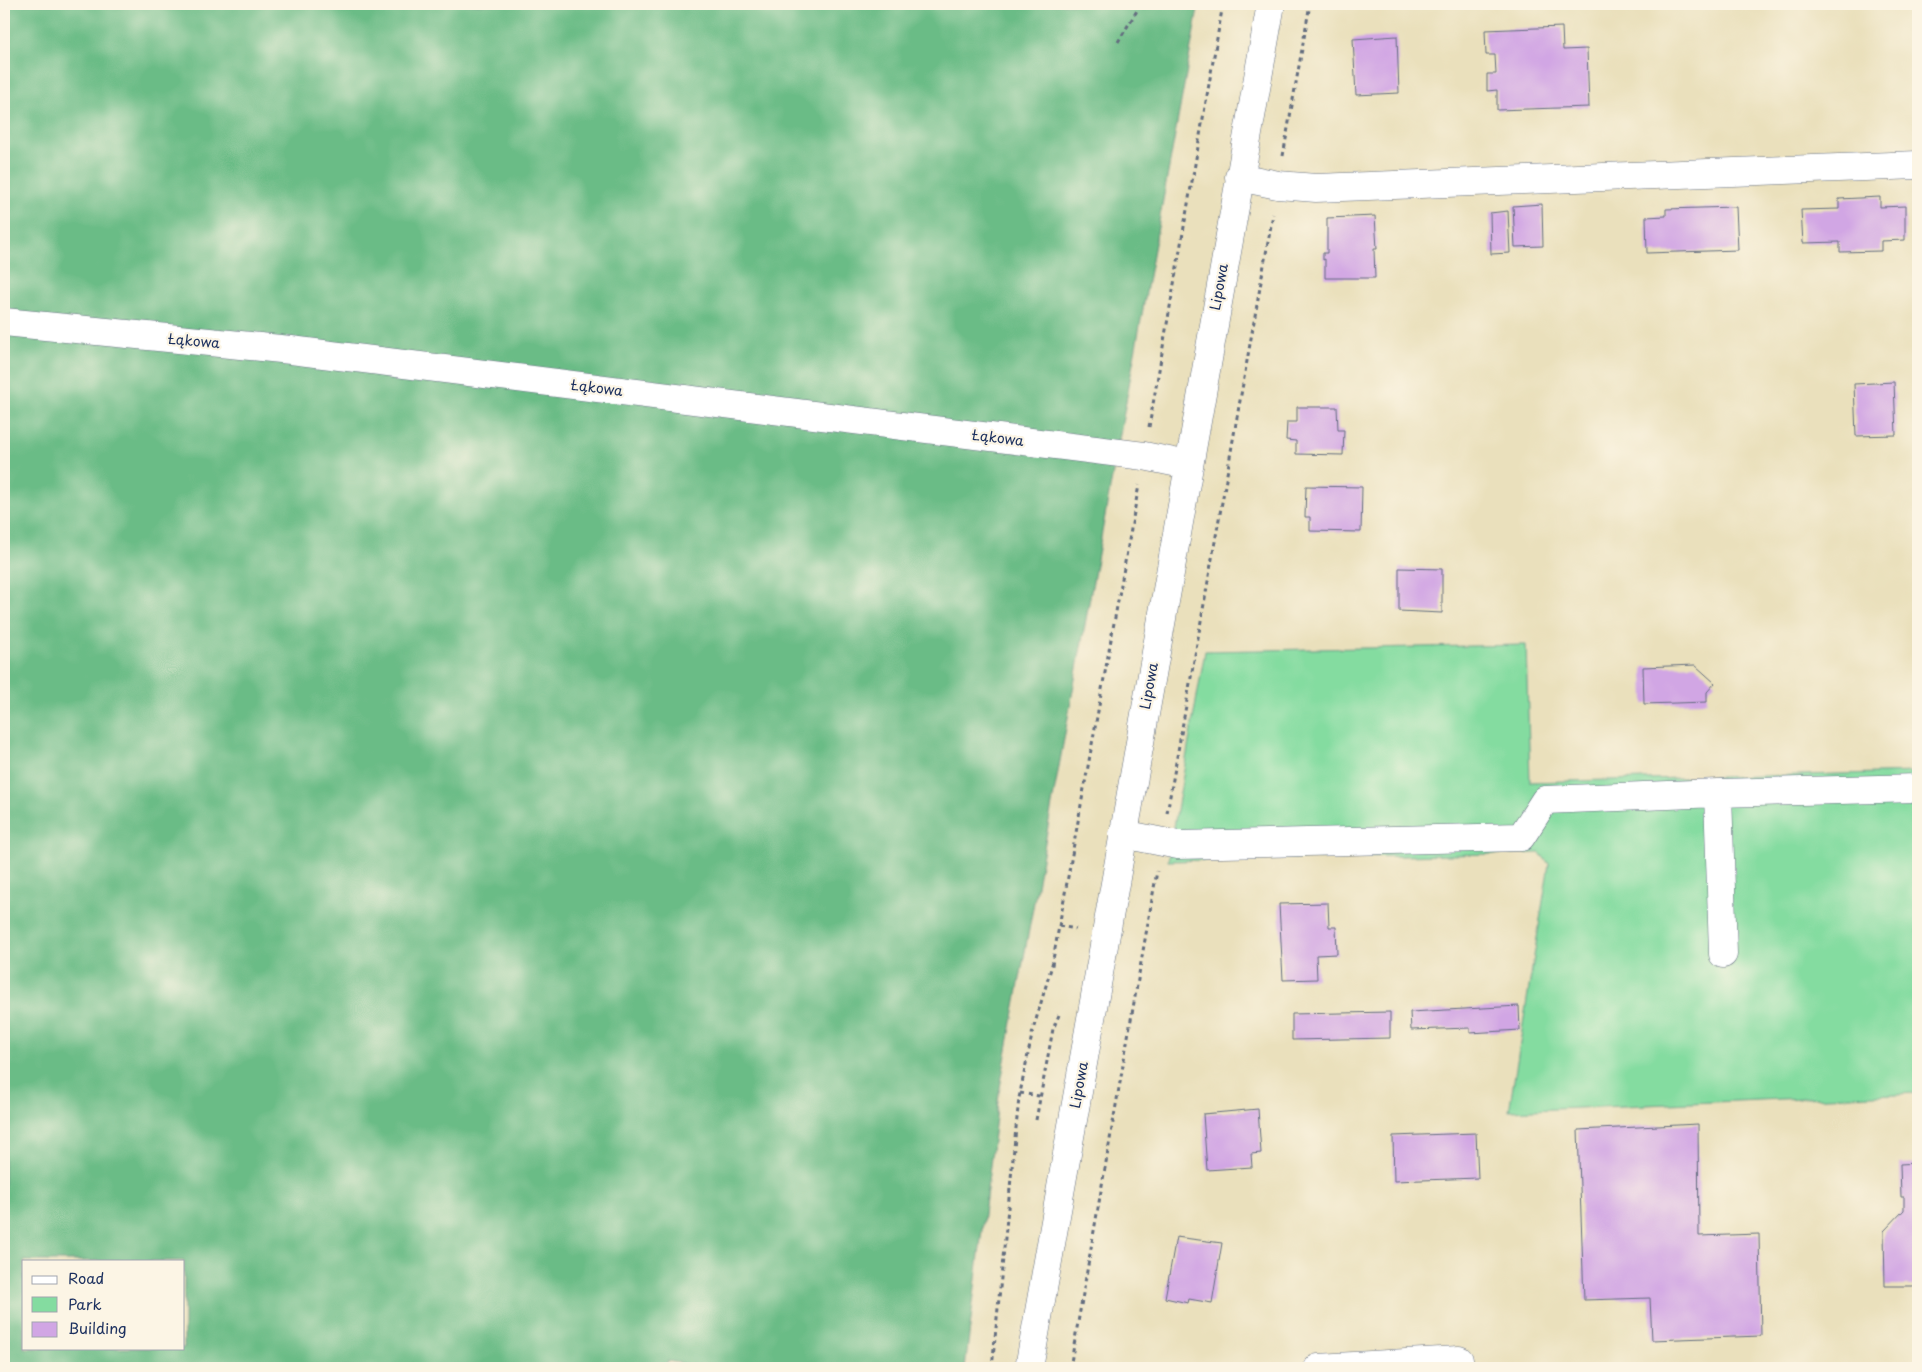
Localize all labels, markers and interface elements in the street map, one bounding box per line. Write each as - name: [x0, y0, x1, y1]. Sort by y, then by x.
- street label: Lipowa: [1204, 262, 1233, 312]
- street label: Łąkowa: [167, 328, 221, 353]
- street label: Łąkowa: [569, 374, 624, 401]
- street label: Łąkowa: [970, 424, 1025, 451]
- street label: Lipowa: [1134, 661, 1163, 711]
- street label: Lipowa: [1064, 1060, 1093, 1110]
- legend: [22, 1260, 185, 1350]
- text: Road: [68, 1266, 104, 1289]
- text: Park: [68, 1292, 102, 1315]
- text: Building: [68, 1316, 127, 1339]

